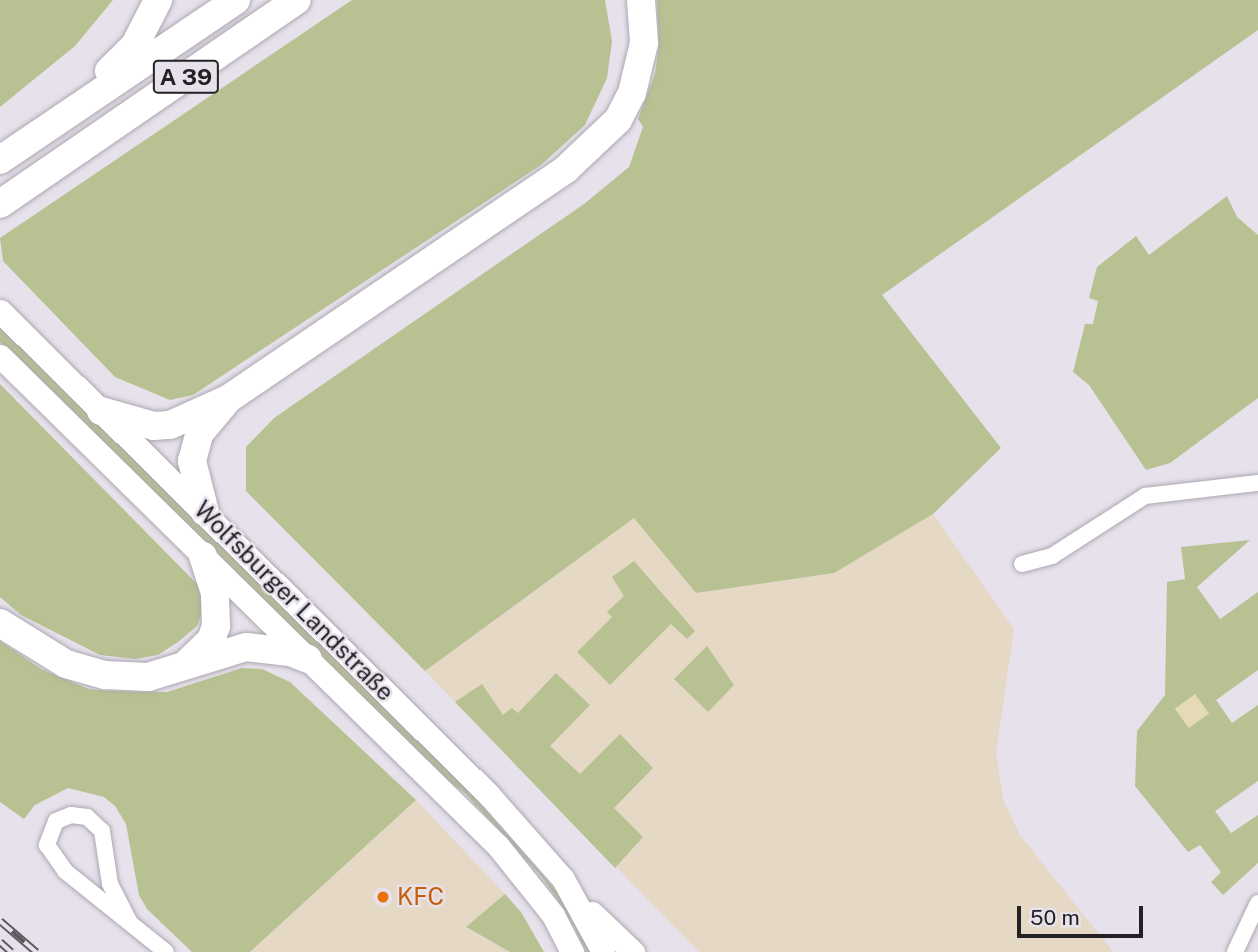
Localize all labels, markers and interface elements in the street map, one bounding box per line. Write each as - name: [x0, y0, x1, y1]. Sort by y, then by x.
- road number: A 39: [153, 58, 219, 96]
- street label: Wolfsburger Landstraße: [188, 495, 400, 707]
- place label: KFC: [397, 883, 444, 911]
- marker: KFC: [375, 889, 391, 905]
- scale bar: [1020, 892, 1146, 936]
- text: 50 m: [1030, 905, 1080, 930]

